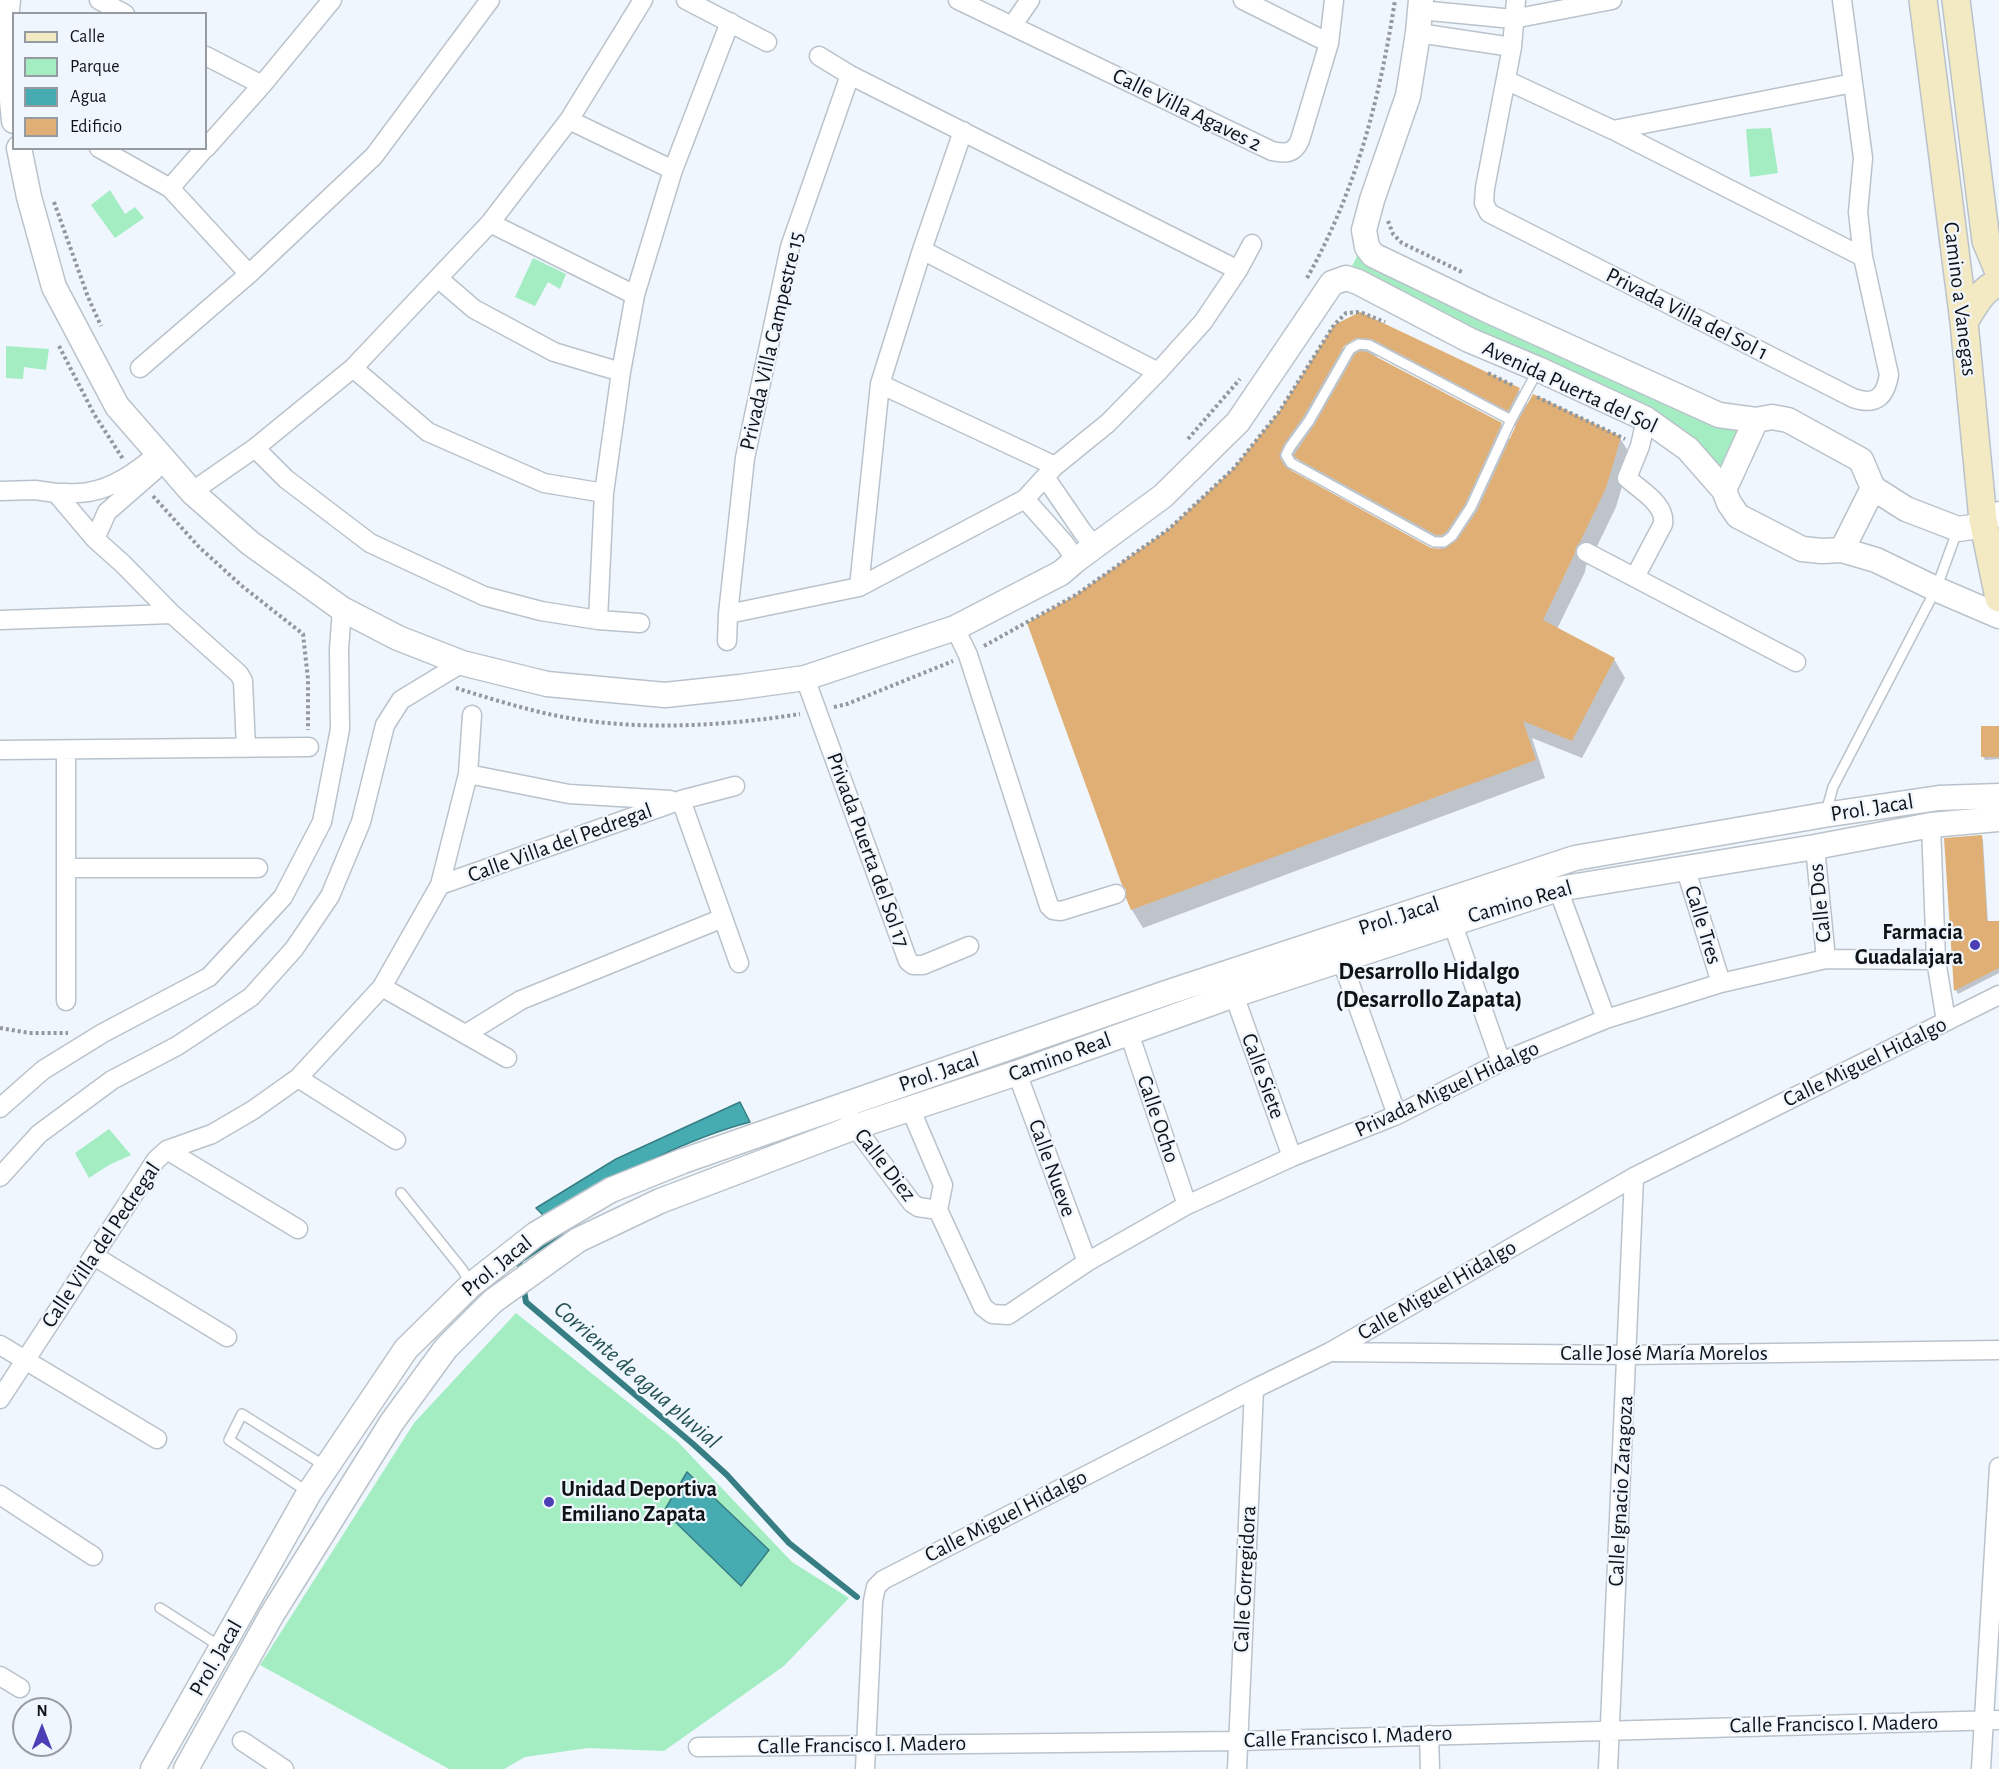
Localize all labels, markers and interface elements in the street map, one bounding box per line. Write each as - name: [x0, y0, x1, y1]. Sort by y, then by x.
- legend: [12, 12, 207, 150]
- text: Calle: [70, 28, 105, 46]
- text: Parque: [70, 58, 119, 76]
- street label: Calle Villa Agaves 2: [1108, 63, 1266, 157]
- text: Agua: [70, 88, 107, 106]
- text: Edificio: [70, 118, 122, 136]
- street label: Camino a Vanegas: [1937, 220, 1983, 378]
- street label: Privada Villa Campestre 15: [734, 229, 810, 453]
- street label: Privada Villa del Sol 1: [1602, 262, 1772, 366]
- street label: Avenida Puerta del Sol: [1478, 335, 1662, 439]
- street label: Privada Puerta del Sol 17: [820, 749, 916, 951]
- street label: Prol. Jacal: [1829, 788, 1915, 828]
- street label: Calle Villa del Pedregal: [464, 797, 656, 889]
- street label: Calle Dos: [1803, 862, 1837, 944]
- street label: Camino Real: [1465, 875, 1575, 929]
- street label: Calle Tres: [1679, 882, 1727, 968]
- street label: Prol. Jacal: [1355, 891, 1443, 941]
- place label: Farmacia Guadalajara: [1855, 919, 1963, 970]
- marker: Farmacia Guadalajara: [1968, 938, 1982, 952]
- district label: Desarrollo Hidalgo (Desarrollo Zapata): [1336, 958, 1522, 1014]
- street label: Calle Miguel Hidalgo: [1779, 1011, 1951, 1113]
- street label: Camino Real: [1005, 1026, 1115, 1088]
- street label: Calle Siete: [1235, 1030, 1291, 1122]
- street label: Privada Miguel Hidalgo: [1351, 1035, 1543, 1143]
- street label: Prol. Jacal: [895, 1046, 983, 1098]
- street label: Calle Ocho: [1131, 1072, 1185, 1166]
- street label: Calle Nueve: [1022, 1116, 1082, 1220]
- street label: Calle Diez: [848, 1123, 922, 1207]
- street label: Calle Villa del Pedregal: [36, 1157, 166, 1333]
- street label: Prol. Jacal: [456, 1229, 538, 1303]
- street label: Calle Miguel Hidalgo: [1353, 1234, 1521, 1346]
- water label: Corriente de agua pluvial: [548, 1295, 726, 1455]
- street label: Calle José María Morelos: [1560, 1340, 1768, 1366]
- street label: Calle Ignacio Zaragoza: [1603, 1395, 1639, 1587]
- street label: Calle Miguel Hidalgo: [920, 1464, 1092, 1568]
- place label: Unidad Deportiva Emiliano Zapata: [561, 1476, 717, 1528]
- marker: Unidad Deportiva Emiliano Zapata: [542, 1495, 556, 1509]
- street label: Calle Corregidora: [1228, 1505, 1262, 1653]
- street label: Prol. Jacal: [184, 1615, 248, 1701]
- north arrow: [12, 1697, 72, 1757]
- text: N: [36, 1703, 48, 1719]
- street label: Calle Francisco I. Madero: [1729, 1709, 1939, 1739]
- street label: Calle Francisco I. Madero: [1243, 1720, 1453, 1754]
- street label: Calle Francisco I. Madero: [757, 1730, 967, 1760]

